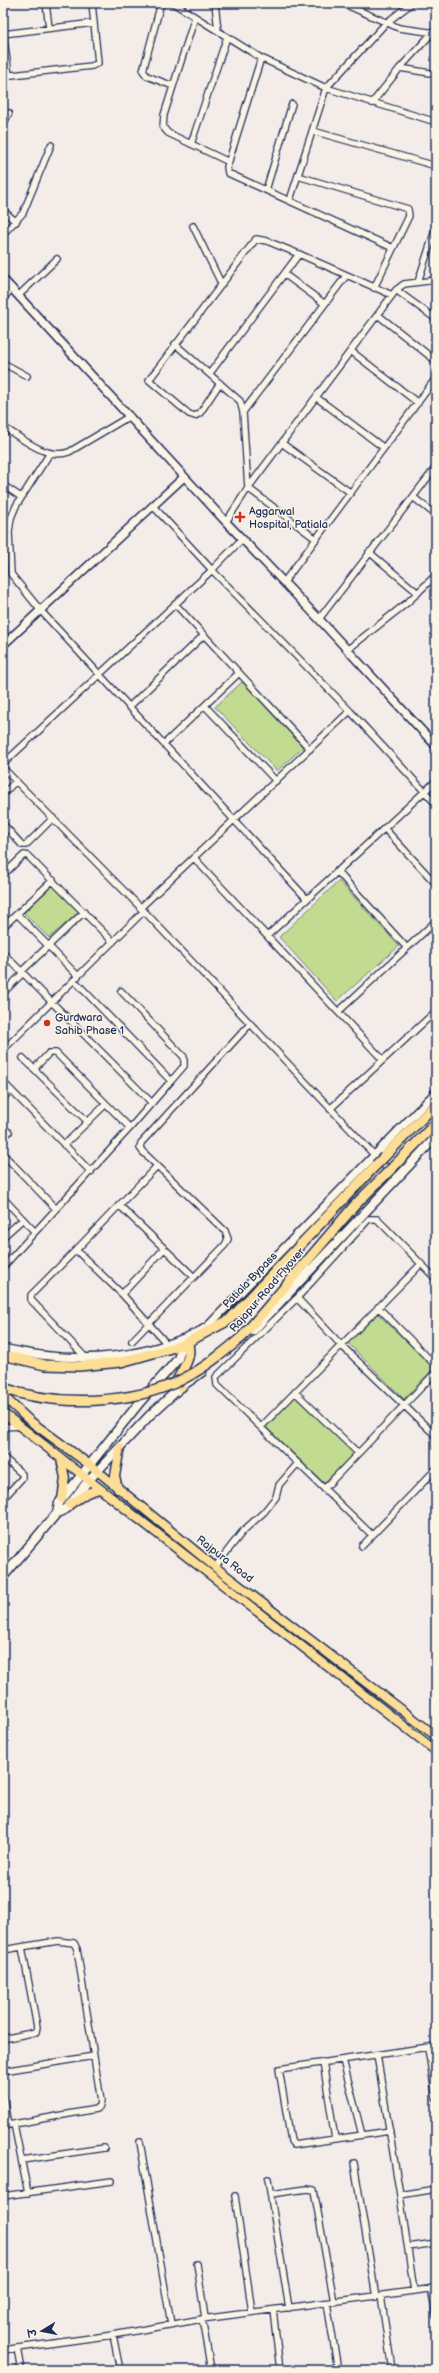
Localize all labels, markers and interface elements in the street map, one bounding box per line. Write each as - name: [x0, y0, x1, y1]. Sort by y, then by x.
- place label: Aggarwal Hospital, Patiala: [249, 505, 328, 531]
- marker: Aggarwal Hospital, Patiala: [234, 511, 246, 523]
- place label: Gurdwara Sahib Phase 1: [55, 1011, 124, 1037]
- marker: Gurdwara Sahib Phase 1: [42, 1018, 52, 1028]
- street label: Rajapur Road Flyover: [227, 1244, 308, 1335]
- street label: Patiala Bypass: [220, 1249, 280, 1311]
- street label: Rajpura Road: [194, 1533, 256, 1585]
- north arrow: [22, 2311, 62, 2351]
- text: उ: [25, 2326, 40, 2338]

